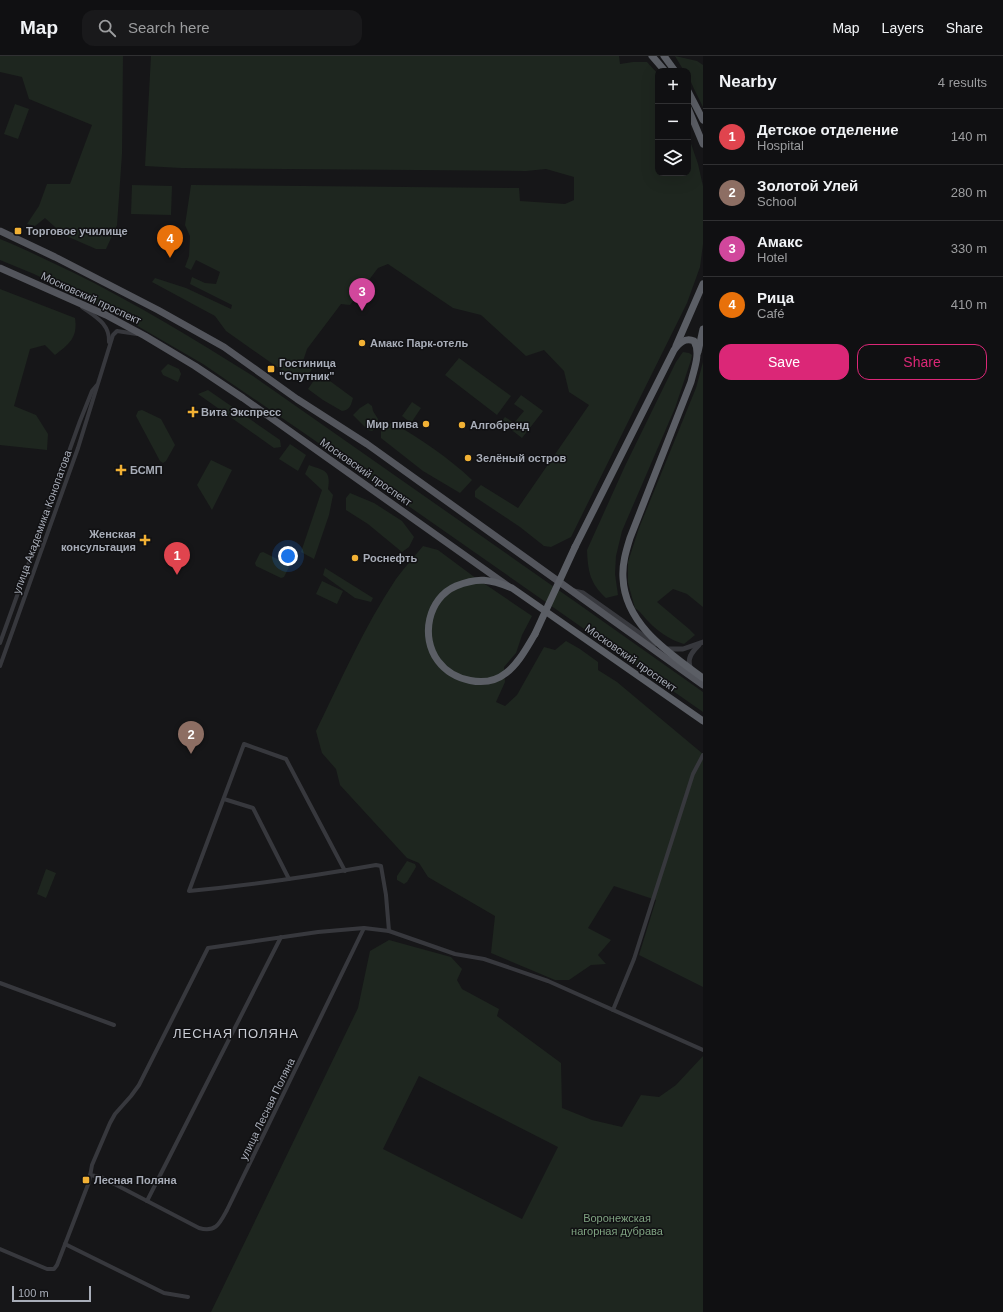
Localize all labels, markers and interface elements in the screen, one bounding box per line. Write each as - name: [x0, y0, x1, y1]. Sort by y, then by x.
- search box: [82, 10, 362, 46]
- text: Map: [20, 17, 58, 38]
- icon: search: [96, 17, 118, 39]
- text: Search here: [128, 19, 210, 36]
- text: Map: [832, 20, 860, 36]
- text: Layers: [882, 20, 924, 36]
- text: Share: [946, 20, 983, 36]
- map controls: [655, 68, 691, 176]
- button: +: [655, 68, 691, 104]
- text: Nearby: [719, 72, 777, 91]
- text: 4 results: [938, 75, 987, 90]
- button: −: [655, 104, 691, 140]
- text: Детское отделение: [757, 121, 899, 138]
- text: 1: [728, 129, 736, 144]
- text: 140 m: [951, 129, 987, 144]
- text: Hospital: [757, 138, 804, 153]
- button: layers: [655, 140, 691, 176]
- text: Золотой Улей: [757, 177, 858, 194]
- text: 2: [728, 185, 736, 200]
- text: 280 m: [951, 185, 987, 200]
- text: School: [757, 194, 797, 209]
- place label: Торговое училище: [26, 225, 128, 237]
- pin: 4: [157, 225, 183, 258]
- marker: Торговое училище: [13, 226, 23, 236]
- text: Амакс: [757, 233, 803, 250]
- text: 3: [728, 241, 736, 256]
- text: 330 m: [951, 241, 987, 256]
- text: Hotel: [757, 250, 787, 265]
- street label: Московский проспект: [39, 270, 143, 326]
- pin: 3: [349, 278, 375, 311]
- text: Рица: [757, 289, 794, 306]
- text: 4: [728, 297, 736, 312]
- text: 410 m: [951, 297, 987, 312]
- text: Café: [757, 306, 784, 321]
- place label: Амакс Парк-отель: [370, 337, 468, 349]
- marker: Амакс Парк-отель: [357, 338, 367, 348]
- button: Save: [719, 344, 849, 380]
- button: Share: [857, 344, 987, 380]
- place label: Гостиница "Спутник": [279, 357, 337, 382]
- marker: Гостиница "Спутник": [266, 364, 276, 374]
- place label: Вита Экспресс: [201, 406, 281, 418]
- marker: Вита Экспресс: [188, 407, 198, 417]
- place label: Мир пива: [366, 418, 419, 430]
- marker: Мир пива: [421, 419, 431, 429]
- place label: Алгобренд: [470, 419, 529, 431]
- marker: Алгобренд: [457, 420, 467, 430]
- street label: Московский проспект: [318, 436, 414, 508]
- street label: улица Академика Конопатова: [10, 448, 74, 595]
- place label: Зелёный остров: [476, 452, 566, 464]
- marker: Зелёный остров: [463, 453, 473, 463]
- marker: БСМП: [115, 464, 127, 476]
- place label: БСМП: [130, 464, 163, 476]
- place label: Женская консультация: [61, 528, 136, 553]
- marker: Женская консультация: [139, 534, 151, 546]
- pin: 1: [164, 542, 190, 575]
- your location: [278, 546, 298, 566]
- place label: Роснефть: [363, 552, 417, 564]
- marker: Роснефть: [350, 553, 360, 563]
- street label: Московский проспект: [583, 622, 679, 694]
- pin: 2: [178, 721, 204, 754]
- district label: ЛЕСНАЯ ПОЛЯНА: [173, 1026, 299, 1041]
- street label: улица Лесная Поляна: [237, 1055, 297, 1162]
- place label: Лесная Поляна: [94, 1174, 177, 1186]
- marker: Лесная Поляна: [81, 1175, 91, 1185]
- park label: Воронежская нагорная дубрава: [571, 1212, 664, 1237]
- scale bar: [12, 1284, 91, 1303]
- text: 100 m: [18, 1287, 49, 1299]

